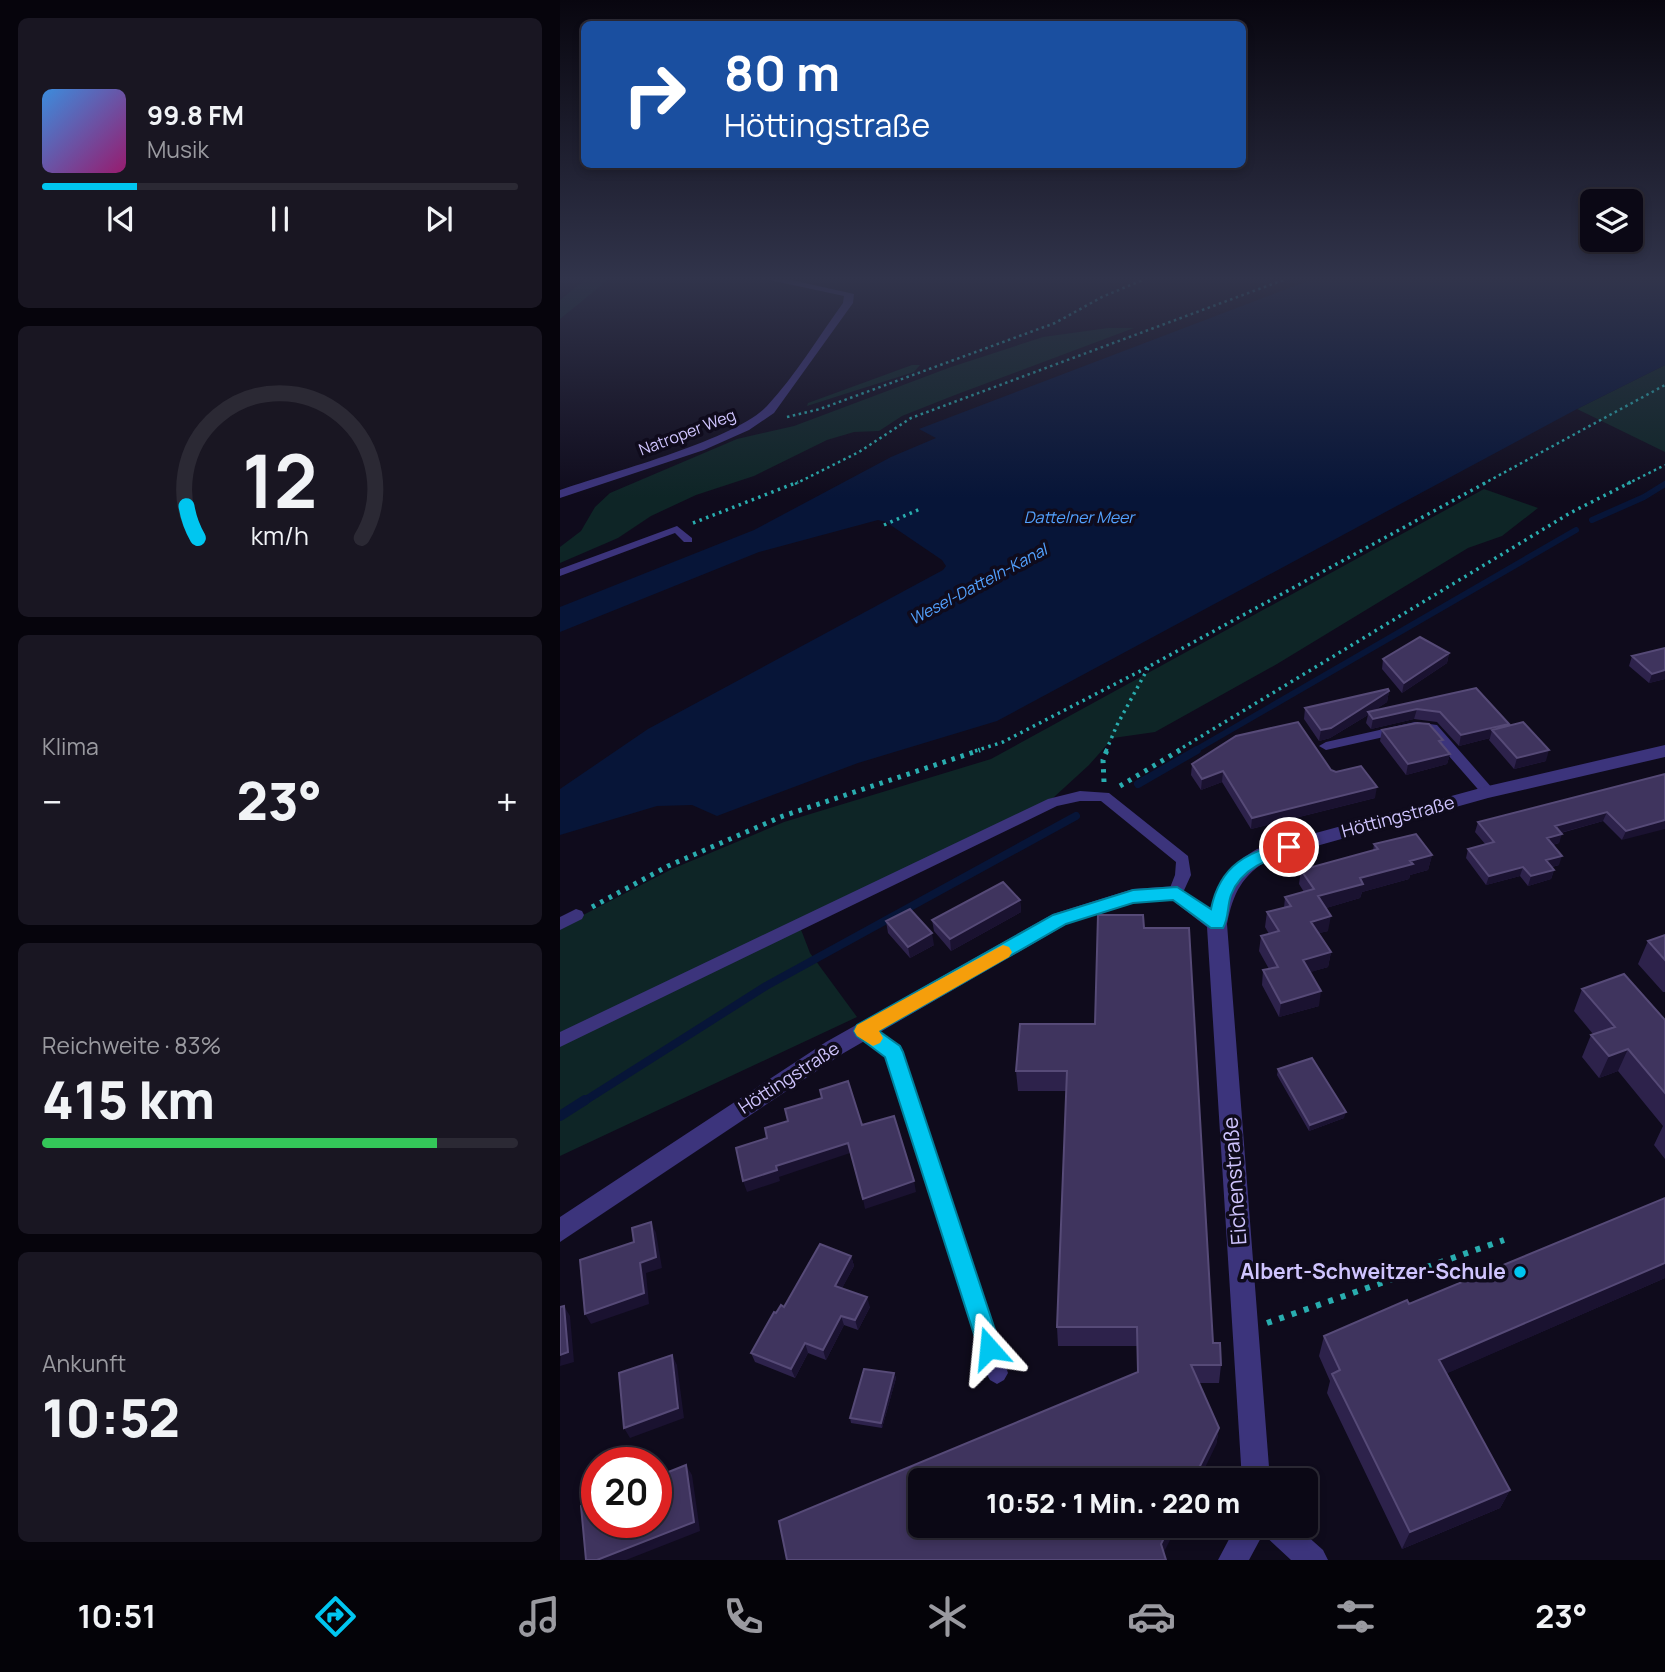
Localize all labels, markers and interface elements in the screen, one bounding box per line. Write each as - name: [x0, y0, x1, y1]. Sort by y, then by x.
- text: 80 m: [724, 39, 840, 106]
- icon: right: [609, 49, 700, 140]
- text: 99.8 FM: [147, 97, 244, 133]
- text: Höttingstraße: [724, 103, 930, 147]
- text: Musik: [147, 133, 209, 165]
- map controls: [1580, 189, 1643, 252]
- button: layers: [1580, 189, 1643, 252]
- icon: previous: [102, 200, 140, 238]
- icon: pause: [261, 200, 299, 238]
- icon: next: [420, 200, 458, 238]
- street label: Natroper Weg: [635, 403, 739, 461]
- text: 12: [242, 430, 318, 530]
- water label: Dattelner Meer: [1024, 506, 1136, 528]
- text: km/h: [251, 517, 309, 552]
- water label: Wesel-Datteln-Kanal: [905, 537, 1053, 630]
- text: Klima: [42, 730, 99, 762]
- text: 23°: [237, 765, 322, 836]
- text: −: [42, 775, 63, 827]
- text: +: [496, 775, 518, 827]
- street label: Höttingstraße: [1339, 789, 1457, 843]
- pin: [1259, 817, 1319, 877]
- icon: arrive: [1270, 828, 1308, 866]
- text: Reichweite · 83%: [42, 1029, 221, 1061]
- street label: Höttingstraße: [733, 1036, 844, 1119]
- text: 415 km: [42, 1064, 215, 1135]
- street label: Eichenstraße: [1216, 1116, 1252, 1246]
- place label: Albert-Schweitzer-Schule: [1240, 1257, 1506, 1285]
- marker: Albert-Schweitzer-Schule: [1512, 1264, 1528, 1280]
- position arrow: [952, 1311, 1026, 1385]
- text: Ankunft: [42, 1347, 126, 1379]
- text: 10:52: [42, 1382, 180, 1453]
- speed limit sign: 20: [581, 1447, 672, 1538]
- text: 10:52 · 1 Min. · 220 m: [986, 1485, 1240, 1521]
- icon: directions: [311, 1592, 360, 1641]
- icon: music: [515, 1592, 564, 1641]
- icon: phone: [719, 1592, 768, 1641]
- icon: climate: [923, 1592, 972, 1641]
- icon: car: [1127, 1592, 1176, 1641]
- icon: filters: [1331, 1592, 1380, 1641]
- text: 10:51: [78, 1594, 156, 1638]
- text: 23°: [1535, 1594, 1587, 1638]

